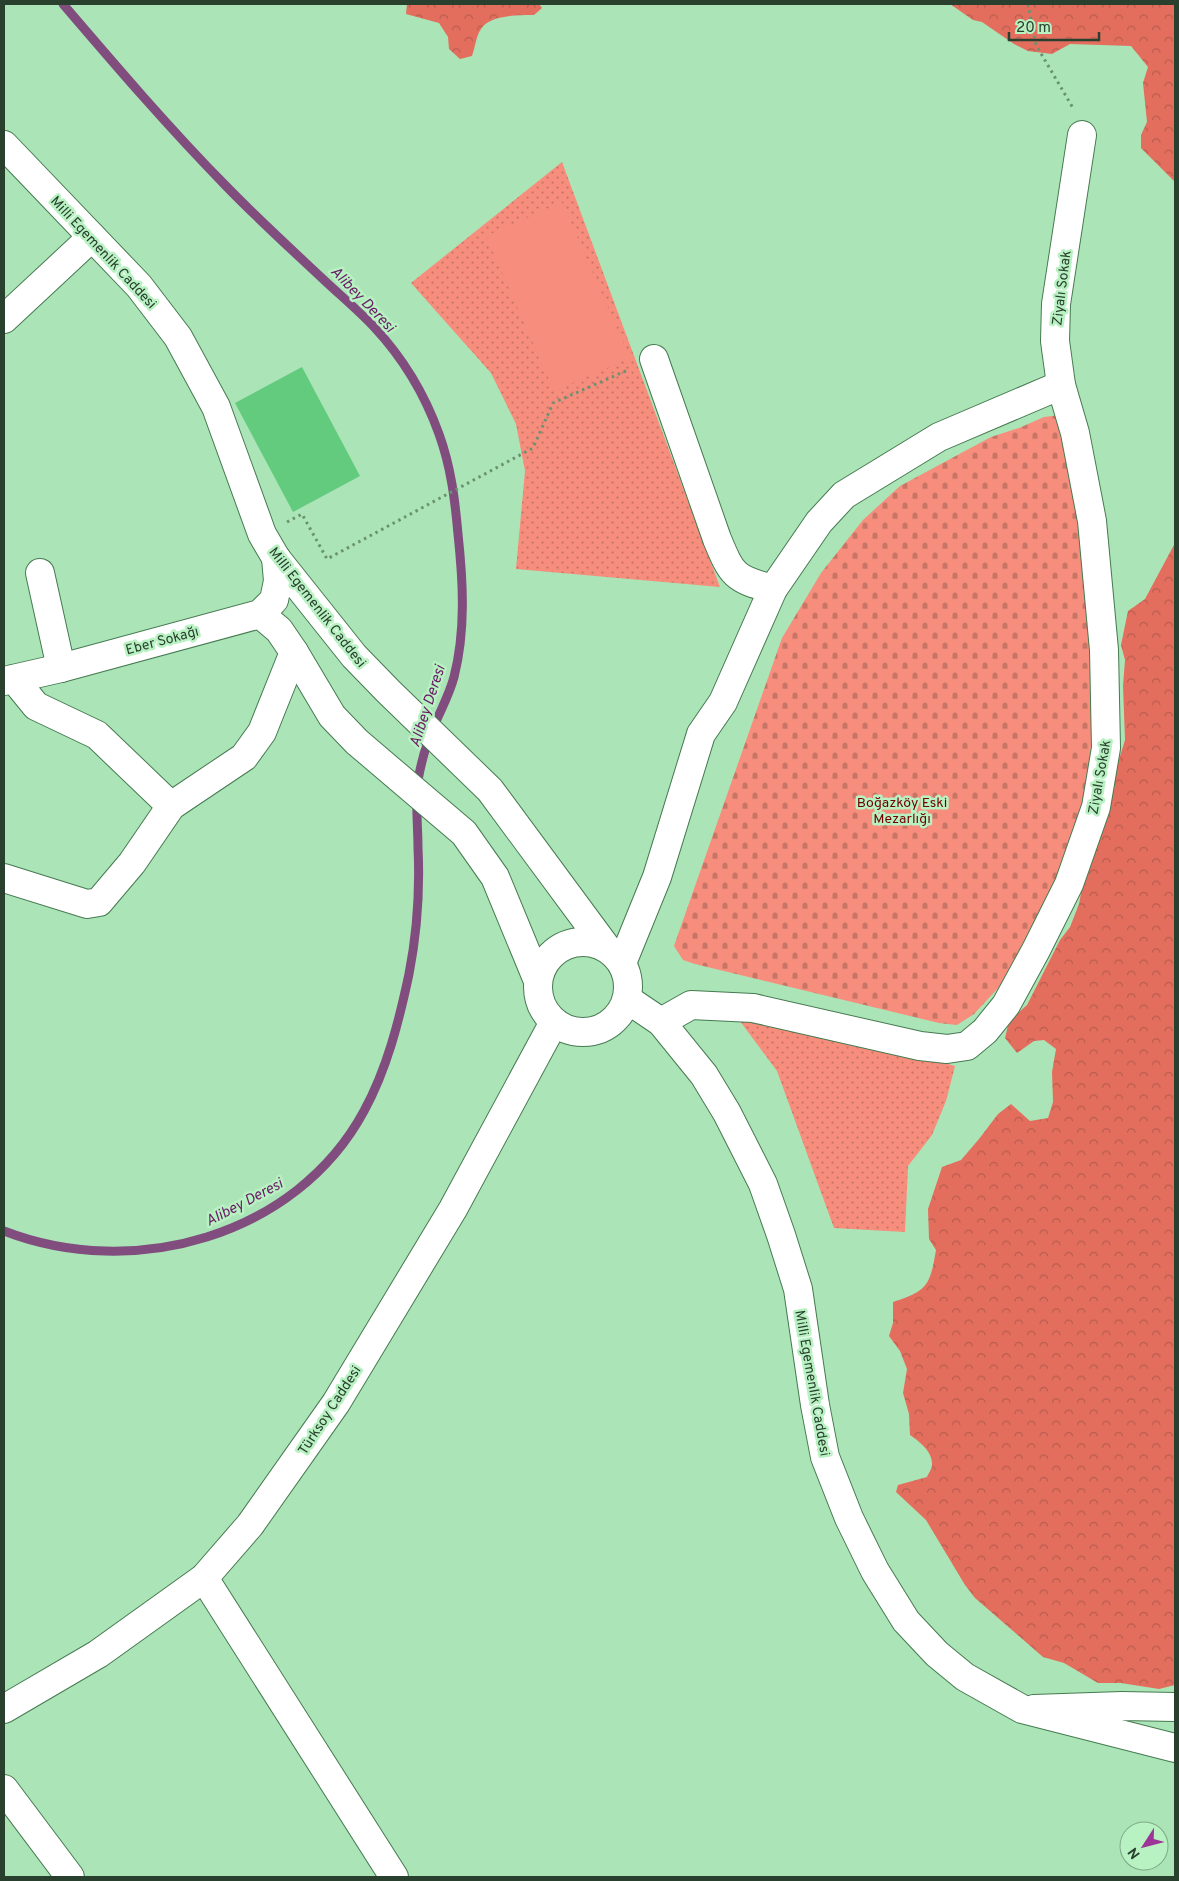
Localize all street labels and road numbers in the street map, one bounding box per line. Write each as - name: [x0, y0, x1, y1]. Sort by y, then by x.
- street label: Milli Egemenlik Caddesi: [46, 193, 160, 313]
- street label: Ziyalı Sokak: [1049, 250, 1076, 327]
- street label: Milli Egemenlik Caddesi: [265, 544, 369, 671]
- street label: Eber Sokağı: [124, 624, 201, 659]
- street label: Ziyalı Sokak: [1086, 739, 1115, 816]
- street label: Milli Egemenlik Caddesi: [790, 1309, 833, 1458]
- street label: Türksoy Caddesi: [295, 1363, 365, 1459]

